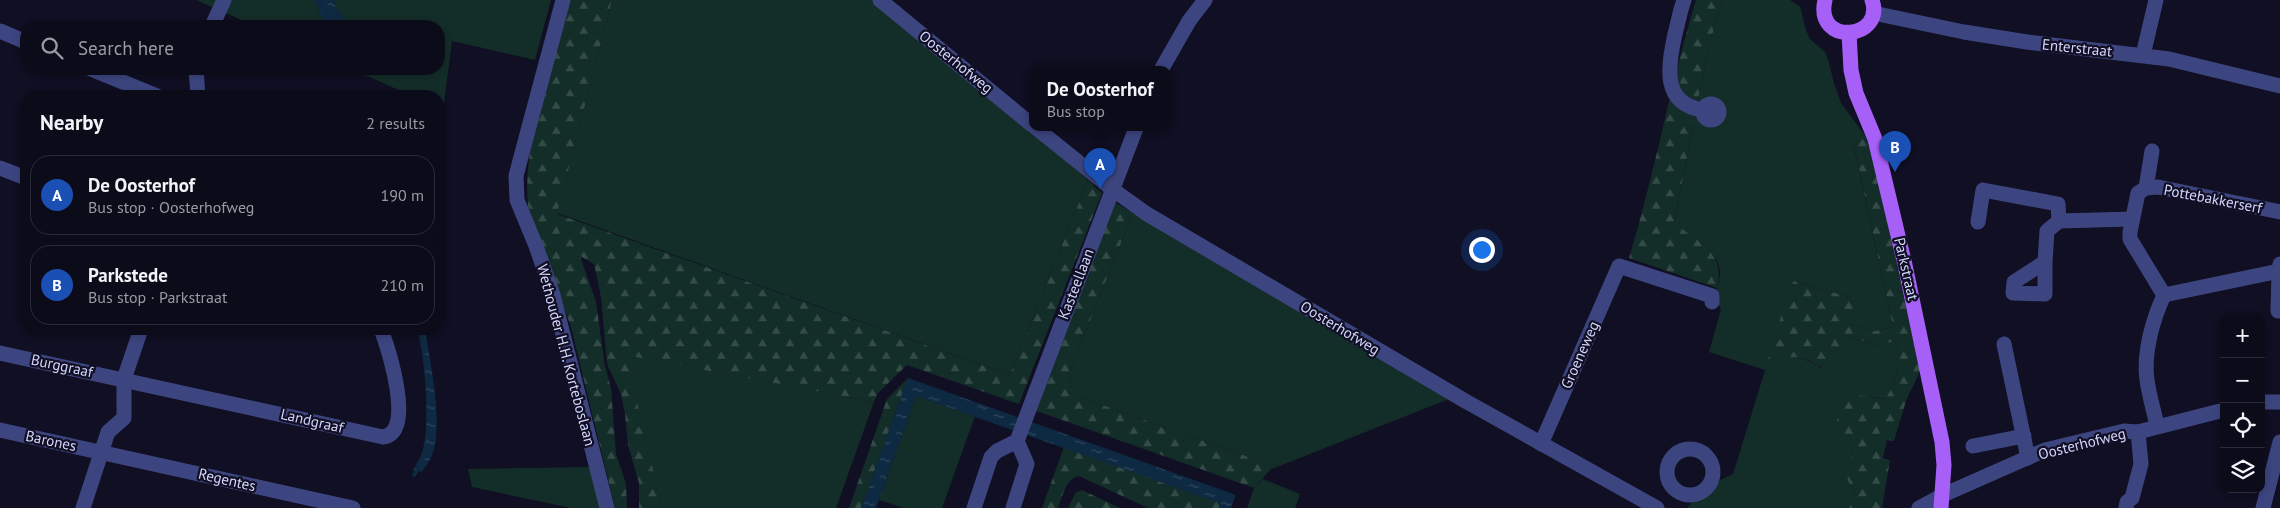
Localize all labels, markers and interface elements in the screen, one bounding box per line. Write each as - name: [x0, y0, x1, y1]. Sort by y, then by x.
- search box: [20, 20, 445, 75]
- street label: Oosterhofweg: [916, 26, 997, 97]
- icon: search: [38, 34, 66, 62]
- street label: Enterstraat: [2041, 34, 2113, 61]
- text: Search here: [78, 36, 174, 60]
- popup: [1029, 66, 1171, 131]
- text: De Oosterhof: [1047, 77, 1153, 101]
- text: Bus stop: [1047, 101, 1105, 121]
- text: Nearby: [40, 109, 103, 136]
- text: 2 results: [366, 113, 425, 133]
- pin: B: [1879, 131, 1911, 172]
- pin: A: [1084, 148, 1116, 189]
- text: De Oosterhof: [88, 173, 195, 197]
- street label: Pottebakkerserf: [2162, 180, 2265, 218]
- text: A: [52, 185, 62, 205]
- text: 190 m: [381, 185, 424, 205]
- text: Bus stop · Oosterhofweg: [88, 197, 254, 217]
- street label: Parkstraat: [1890, 236, 1923, 302]
- your location: [1469, 237, 1495, 263]
- street label: Kasteellaan: [1053, 246, 1098, 322]
- street label: Wethouder H.H. Korteboslaan: [533, 262, 600, 448]
- text: Parkstede: [88, 263, 168, 287]
- text: B: [52, 275, 62, 295]
- text: 210 m: [381, 275, 424, 295]
- text: Bus stop · Parkstraat: [88, 287, 227, 307]
- street label: Oosterhofweg: [1297, 296, 1384, 359]
- map controls: [2220, 313, 2265, 493]
- button: +: [2220, 313, 2265, 358]
- street label: Groeneweg: [1556, 318, 1603, 392]
- street label: Burggraaf: [29, 350, 96, 382]
- button: −: [2220, 358, 2265, 403]
- button: locate: [2220, 403, 2265, 448]
- street label: Landgraaf: [279, 404, 347, 437]
- street label: Oosterhofweg: [2036, 423, 2128, 464]
- street label: Barones: [24, 426, 78, 455]
- button: layers: [2220, 448, 2265, 493]
- street label: Regentes: [197, 464, 258, 495]

